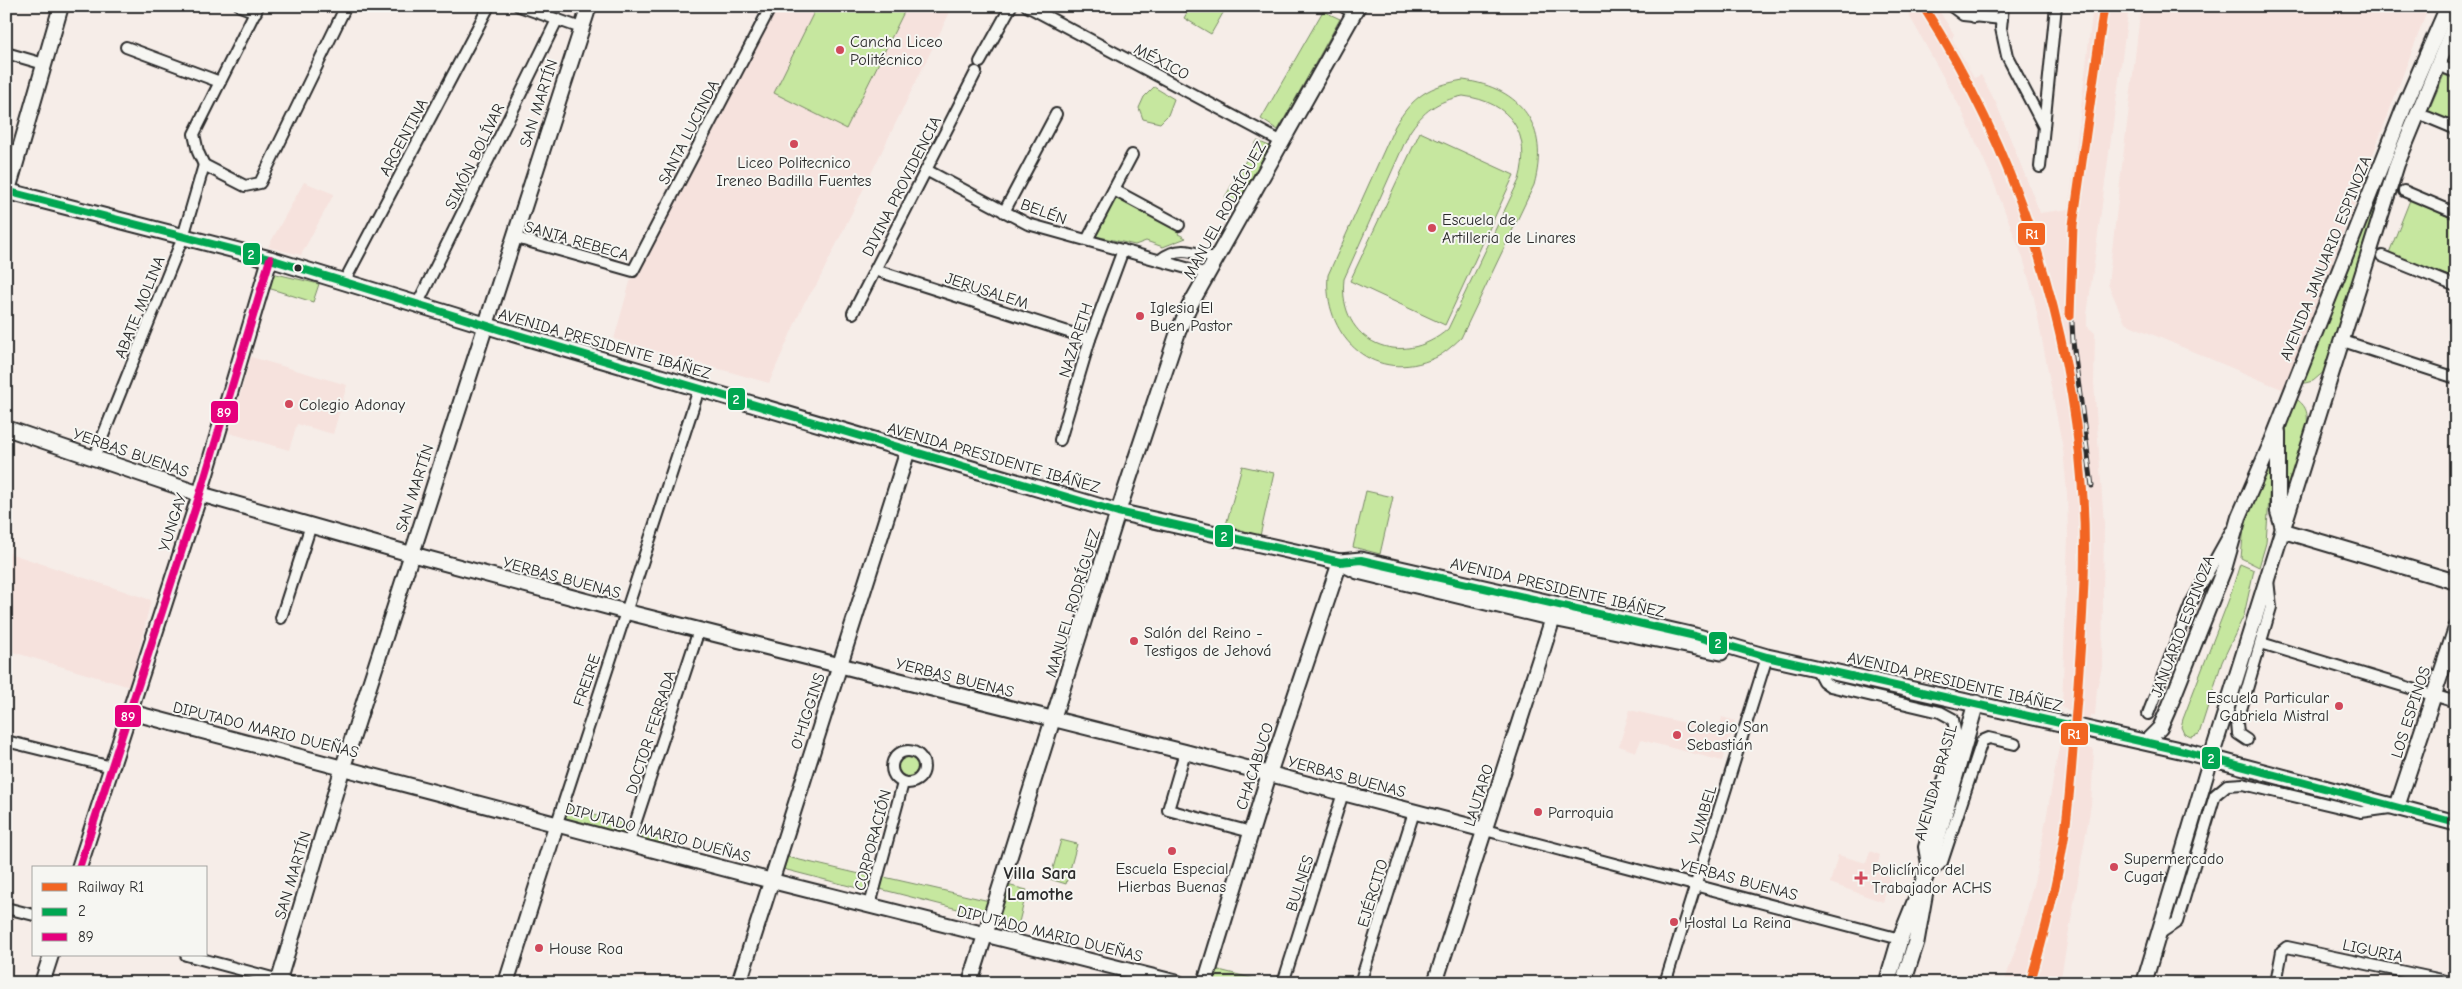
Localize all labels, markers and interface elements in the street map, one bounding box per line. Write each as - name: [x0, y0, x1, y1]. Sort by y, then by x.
- place label: Cancha Liceo Politécnico: [850, 33, 943, 69]
- street label: MÉXICO: [1131, 39, 1193, 84]
- marker: Cancha Liceo Politécnico: [834, 44, 846, 56]
- street label: SAN MARTÍN: [515, 57, 562, 150]
- street label: SANTA LUCINDA: [655, 77, 723, 188]
- street label: ARGENTINA: [376, 96, 432, 179]
- street label: SIMÓN BOLÍVAR: [441, 100, 509, 212]
- street label: DIVINA PROVIDENCIA: [859, 113, 945, 260]
- marker: Liceo Politecnico Ireneo Badilla Fuentes: [788, 138, 800, 150]
- street label: MANUEL RODRÍGUEZ: [1179, 138, 1270, 282]
- street label: AVENIDA JANUARIO ESPINOZA: [2277, 153, 2375, 363]
- place label: Liceo Politecnico Ireneo Badilla Fuentes: [717, 154, 872, 190]
- street label: BELÉN: [1018, 194, 1070, 229]
- place label: Escuela de Artilleria de Linares: [1442, 211, 1576, 247]
- street label: SANTA REBECA: [522, 217, 631, 264]
- marker: Escuela de Artilleria de Linares: [1426, 222, 1438, 234]
- line badge: R1: [2017, 222, 2046, 246]
- text: R1: [2025, 226, 2039, 243]
- line badge: 2: [242, 242, 261, 266]
- text: 2: [248, 246, 255, 263]
- street label: ABATE MOLINA: [111, 254, 169, 361]
- unlabelled marker: [293, 263, 303, 273]
- street label: JERUSALEM: [943, 269, 1031, 313]
- place label: Iglesia El Buen Pastor: [1150, 299, 1233, 335]
- street label: NAZARETH: [1055, 301, 1096, 380]
- street label: AVENIDA PRESIDENTE IBÁÑEZ: [496, 304, 713, 383]
- marker: Iglesia El Buen Pastor: [1134, 310, 1146, 322]
- line badge: 2: [727, 387, 746, 411]
- text: 2: [733, 391, 740, 408]
- place label: Colegio Adonay: [299, 396, 406, 414]
- marker: Colegio Adonay: [283, 398, 295, 410]
- line badge: 89: [210, 400, 239, 424]
- text: 89: [217, 404, 231, 421]
- street label: AVENIDA PRESIDENTE IBÁÑEZ: [885, 418, 1102, 497]
- street label: YERBAS BUENAS: [70, 425, 191, 481]
- street label: SAN MARTÍN: [391, 442, 438, 535]
- street label: YUNGAY: [155, 490, 191, 554]
- line badge: 2: [1214, 524, 1234, 548]
- street label: MANUEL RODRÍGUEZ: [1041, 527, 1104, 680]
- text: 2: [1221, 528, 1228, 545]
- street label: AVENIDA PRESIDENTE IBÁÑEZ: [1449, 553, 1667, 622]
- street label: JANUARIO ESPINOZA: [2148, 553, 2218, 700]
- street label: YERBAS BUENAS: [501, 554, 623, 602]
- place label: Salón del Reino - Testigos de Jehová: [1144, 624, 1271, 660]
- line badge: 2: [1708, 631, 1728, 655]
- marker: Salón del Reino - Testigos de Jehová: [1128, 635, 1140, 647]
- text: 2: [1715, 635, 1722, 652]
- street label: AVENIDA PRESIDENTE IBÁÑEZ: [1846, 647, 2064, 716]
- street label: FREIRE: [570, 652, 604, 709]
- street label: YERBAS BUENAS: [894, 655, 1016, 701]
- street label: LOS ESPINOS: [2388, 664, 2434, 760]
- street label: DOCTOR FERRADA: [622, 668, 680, 797]
- street label: O'HIGGINS: [787, 671, 829, 752]
- place label: Escuela Particular Gabriela Mistral: [2207, 689, 2330, 725]
- street label: DIPUTADO MARIO DUEÑAS: [171, 698, 361, 762]
- marker: Escuela Particular Gabriela Mistral: [2333, 700, 2345, 712]
- line badge: 89: [114, 704, 142, 728]
- text: 89: [121, 708, 135, 725]
- place label: Colegio San Sebastián: [1687, 718, 1769, 754]
- street label: CHACABUCO: [1232, 720, 1278, 812]
- street label: AVENIDA BRASIL: [1911, 722, 1961, 843]
- line badge: R1: [2060, 722, 2089, 746]
- text: R1: [2067, 726, 2081, 743]
- marker: Colegio San Sebastián: [1671, 729, 1683, 741]
- line badge: 2: [2201, 746, 2221, 770]
- text: 2: [2208, 750, 2215, 767]
- street label: YERBAS BUENAS: [1286, 753, 1408, 801]
- street label: LAUTARO: [1460, 762, 1497, 829]
- street label: YUMBEL: [1685, 783, 1721, 847]
- street label: CORPORACIÓN: [850, 787, 895, 893]
- street label: DIPUTADO MARIO DUEÑAS: [563, 800, 752, 866]
- place label: Parroquia: [1548, 804, 1614, 822]
- marker: Parroquia: [1532, 806, 1544, 818]
- street label: SAN MARTÍN: [270, 829, 315, 922]
- marker: Escuela Especial Hierbas Buenas: [1166, 845, 1178, 857]
- place label: Supermercado Cugat: [2124, 850, 2224, 886]
- street label: BULNES: [1282, 853, 1318, 914]
- street label: YERBAS BUENAS: [1678, 856, 1800, 904]
- street label: EJÉRCITO: [1353, 857, 1392, 929]
- place label: Escuela Especial Hierbas Buenas: [1115, 860, 1229, 896]
- place label: Policlínico del Trabajador ACHS: [1872, 861, 1992, 897]
- marker: Supermercado Cugat: [2108, 861, 2120, 873]
- district label: Villa Sara Lamothe: [1004, 863, 1076, 905]
- legend: [32, 866, 208, 956]
- marker: Policlínico del Trabajador ACHS: [1854, 871, 1868, 885]
- text: Railway R1: [78, 878, 144, 896]
- text: 2: [78, 902, 86, 920]
- street label: DIPUTADO MARIO DUEÑAS: [955, 902, 1145, 966]
- place label: Hostal La Reina: [1684, 914, 1791, 932]
- marker: Hostal La Reina: [1668, 916, 1680, 928]
- text: 89: [78, 928, 94, 946]
- street label: LIGURIA: [2341, 936, 2405, 966]
- place label: House Roa: [549, 940, 623, 958]
- marker: House Roa: [533, 942, 545, 954]

